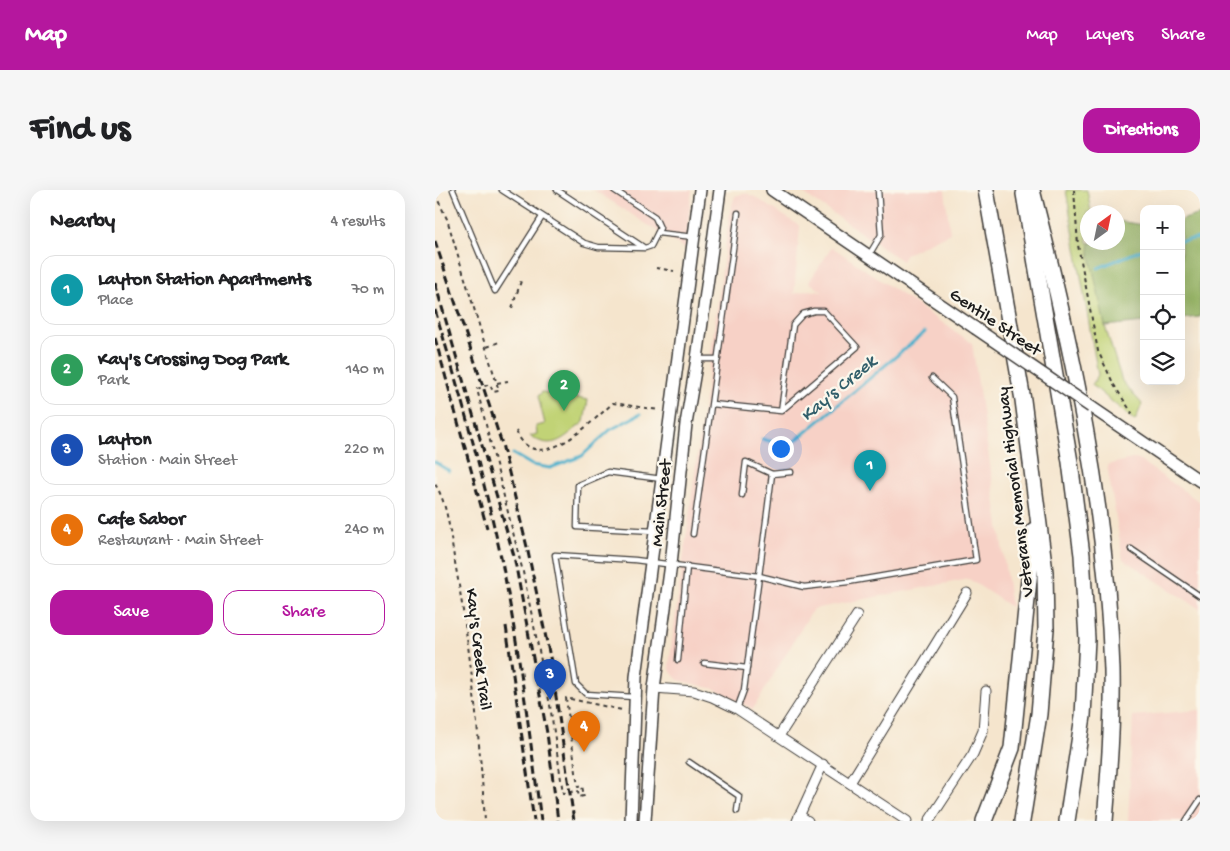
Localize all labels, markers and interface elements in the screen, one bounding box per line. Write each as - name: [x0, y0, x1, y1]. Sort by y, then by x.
- text: Map: [25, 21, 67, 50]
- text: Map: [1026, 25, 1058, 46]
- text: Layers: [1086, 25, 1133, 46]
- text: Share: [1161, 25, 1205, 46]
- button: Directions: [1083, 108, 1200, 153]
- text: Find us: [30, 110, 130, 151]
- north arrow: [1080, 205, 1125, 250]
- map controls: [1140, 205, 1185, 385]
- button: +: [1140, 205, 1185, 250]
- text: Nearby: [50, 210, 115, 235]
- text: 4 results: [330, 213, 385, 232]
- button: −: [1140, 250, 1185, 295]
- text: Layton Station Apartments: [98, 269, 311, 292]
- text: 1: [64, 281, 70, 300]
- text: 70 m: [351, 281, 384, 300]
- street label: Gentile Street: [945, 285, 1046, 362]
- text: Place: [98, 292, 133, 311]
- button: locate: [1140, 295, 1185, 340]
- button: layers: [1140, 340, 1185, 385]
- text: Kay's Crossing Dog Park: [98, 349, 288, 372]
- water label: Kay's Creek: [797, 350, 883, 428]
- text: 2: [63, 361, 71, 380]
- text: 140 m: [346, 361, 384, 380]
- pin: 2: [548, 370, 580, 411]
- text: Park: [98, 372, 129, 391]
- street label: Veterans Memorial Highway: [993, 386, 1040, 599]
- text: Layton: [98, 429, 152, 452]
- your location: [768, 436, 794, 462]
- text: 3: [63, 441, 71, 460]
- text: 220 m: [344, 441, 384, 460]
- pin: 1: [854, 450, 886, 491]
- text: Station · Main Street: [98, 452, 237, 471]
- street label: Main Street: [647, 457, 678, 548]
- text: Cafe Sabor: [98, 509, 185, 532]
- text: 4: [63, 521, 71, 540]
- text: 240 m: [344, 521, 384, 540]
- text: Restaurant · Main Street: [98, 532, 262, 551]
- street label: Kay's Creek Trail: [460, 587, 495, 711]
- button: Save: [50, 590, 213, 635]
- button: Share: [223, 590, 385, 635]
- pin: 3: [534, 659, 566, 700]
- pin: 4: [568, 711, 600, 752]

